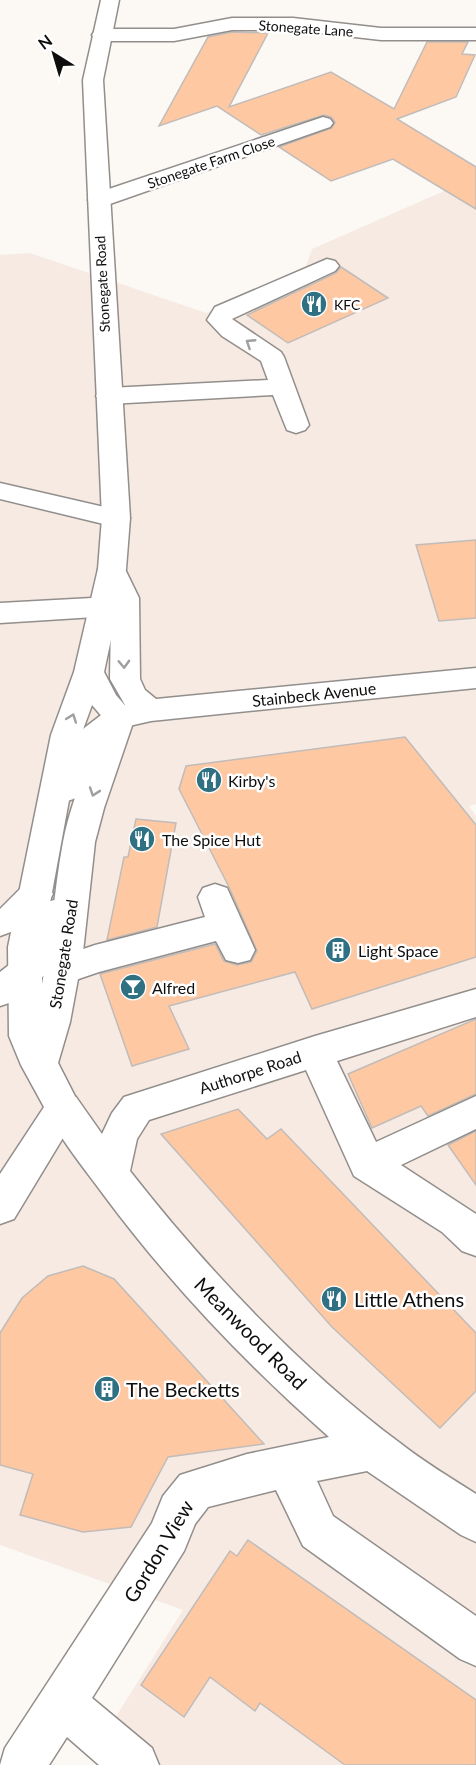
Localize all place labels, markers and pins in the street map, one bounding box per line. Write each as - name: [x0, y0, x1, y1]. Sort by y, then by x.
- restaurant icon: KFC: [299, 289, 329, 319]
- place label: KFC: [334, 296, 361, 313]
- restaurant icon: Kirby's: [194, 765, 224, 795]
- place label: Kirby's: [228, 771, 275, 790]
- restaurant icon: The Spice Hut: [127, 824, 157, 854]
- place label: The Spice Hut: [162, 830, 261, 849]
- building icon: Light Space: [323, 935, 353, 965]
- place label: Light Space: [358, 941, 438, 960]
- bar icon: Alfred: [118, 972, 148, 1002]
- place label: Alfred: [152, 978, 195, 997]
- restaurant icon: Little Athens: [319, 1284, 349, 1314]
- place label: Little Athens: [354, 1287, 464, 1311]
- building icon: The Becketts: [92, 1374, 122, 1404]
- place label: The Becketts: [126, 1377, 240, 1401]

